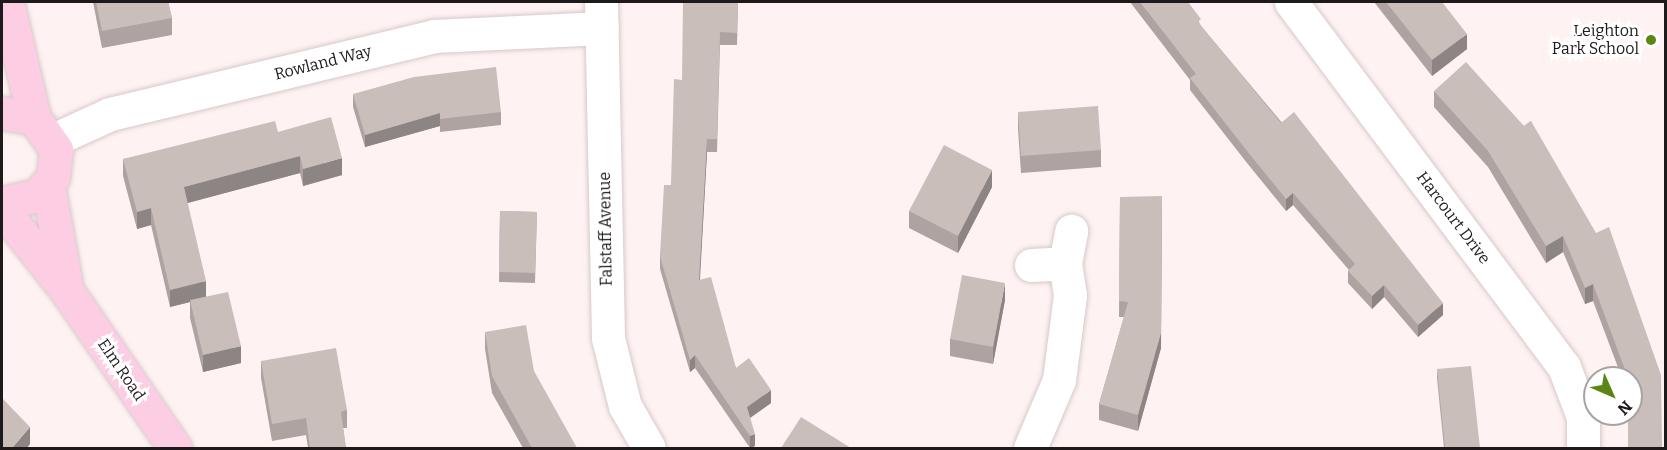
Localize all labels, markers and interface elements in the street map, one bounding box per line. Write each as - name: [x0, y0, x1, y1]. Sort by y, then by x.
- place label: Leighton Park School: [1552, 21, 1639, 59]
- marker: Leighton Park School: [1644, 33, 1658, 47]
- street label: Rowland Way: [272, 42, 374, 84]
- street label: Harcourt Drive: [1412, 168, 1494, 268]
- street label: Falstaff Avenue: [595, 172, 617, 286]
- street label: Elm Road: [93, 335, 149, 405]
- north arrow: [1583, 366, 1643, 426]
- text: N: [1614, 397, 1636, 419]

